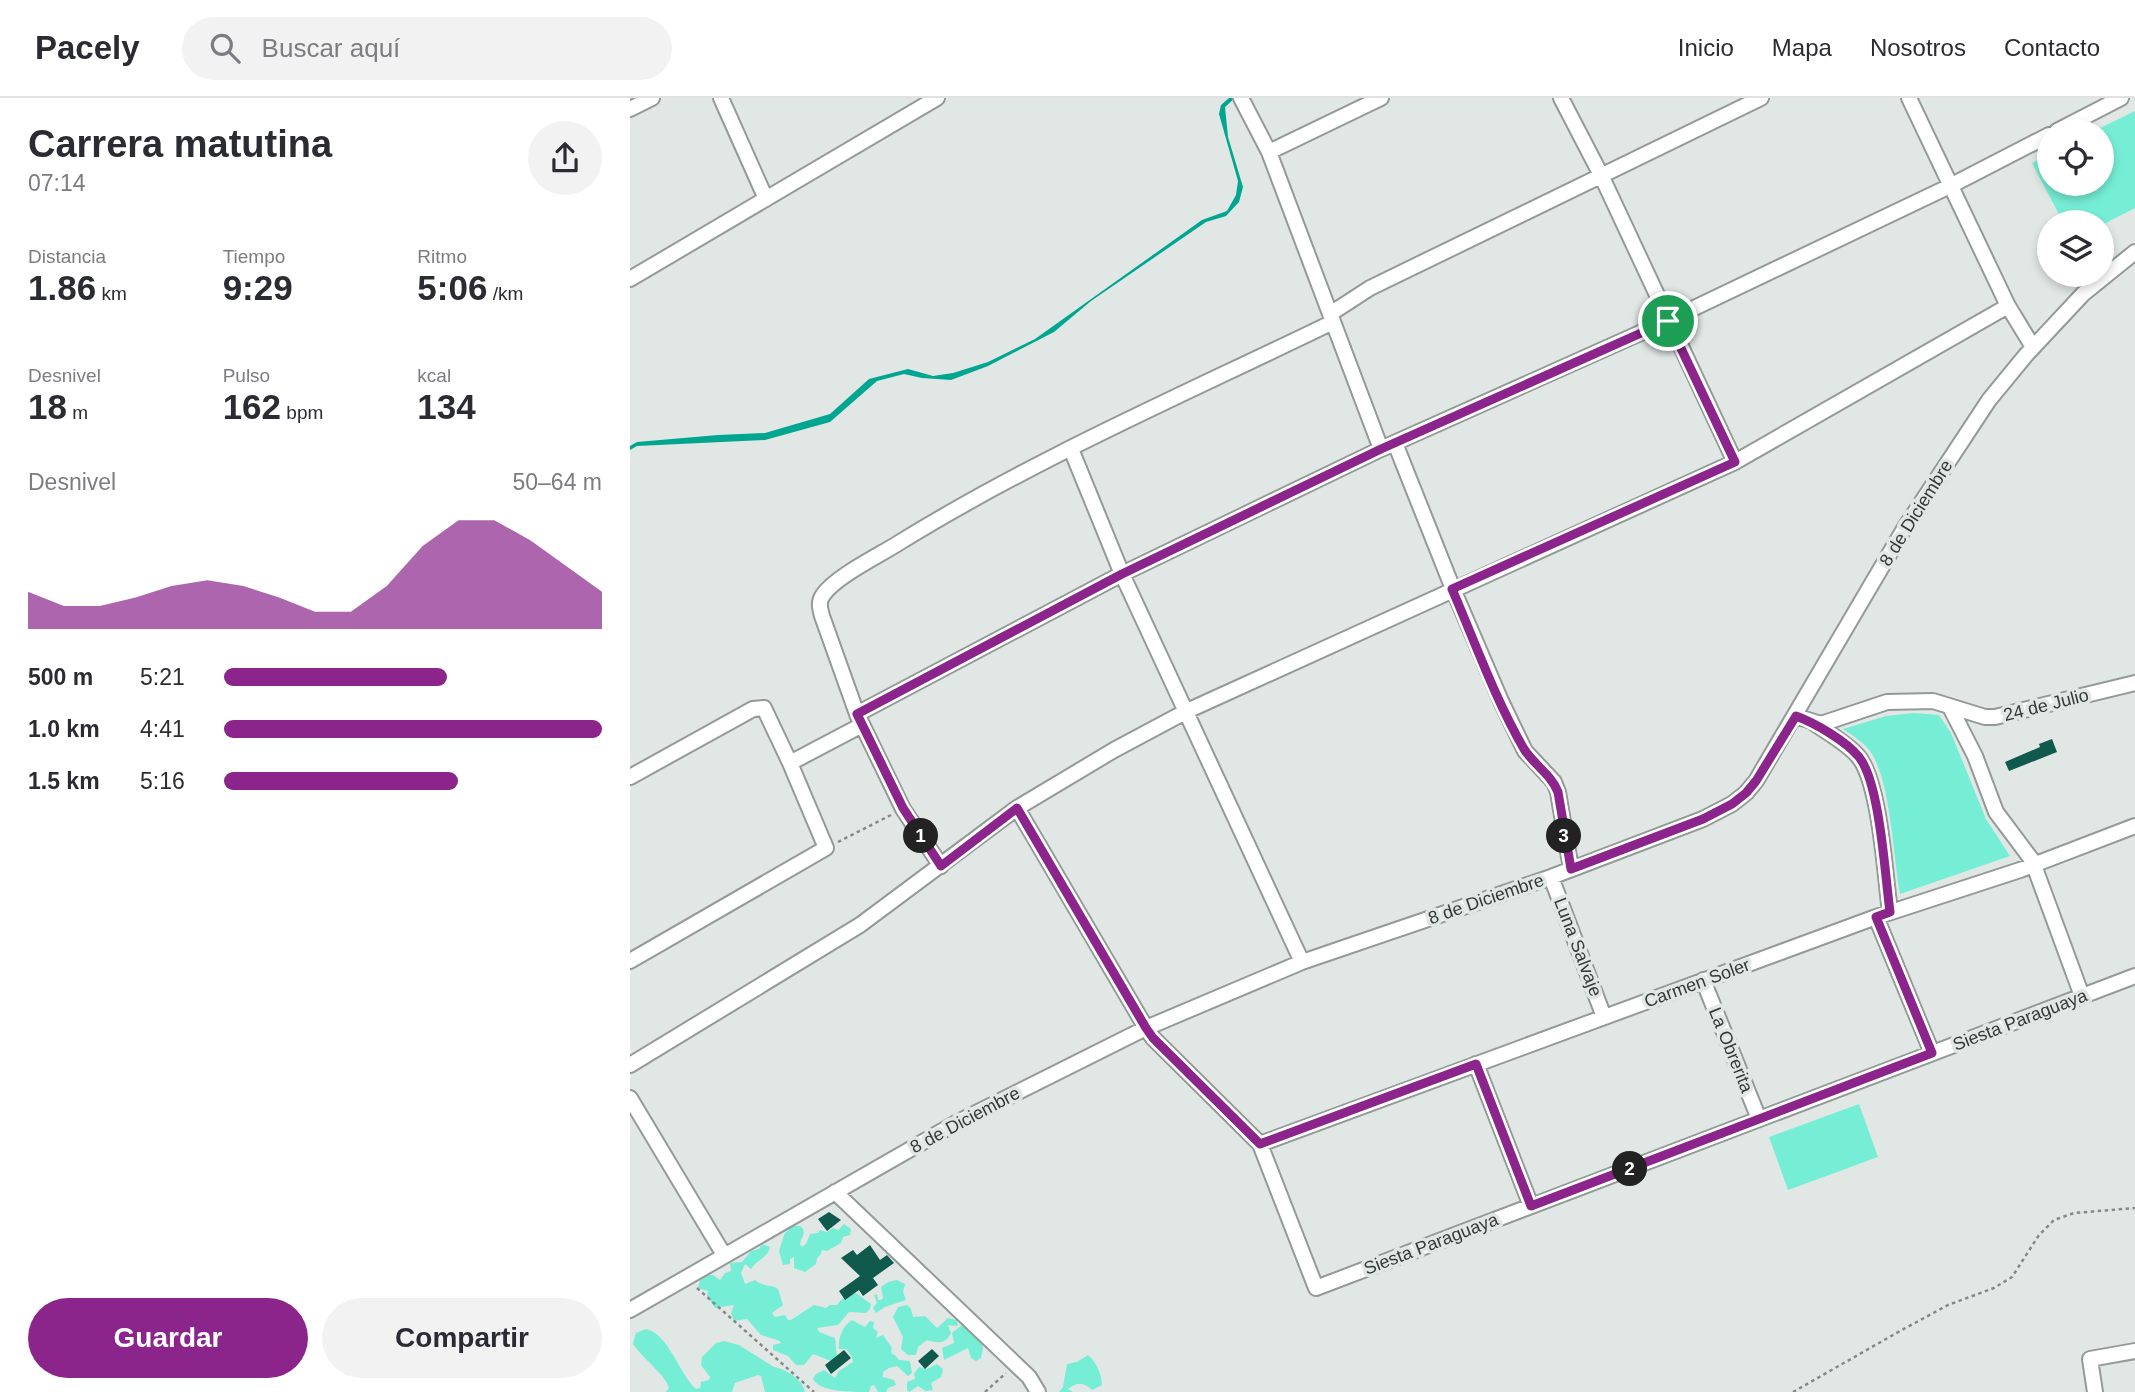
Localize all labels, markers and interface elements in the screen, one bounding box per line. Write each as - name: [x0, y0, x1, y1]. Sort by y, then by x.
- search box: [182, 17, 672, 80]
- text: Pacely: [35, 29, 140, 66]
- icon: search: [206, 29, 244, 67]
- text: Buscar aquí: [262, 33, 400, 63]
- text: Inicio: [1678, 34, 1734, 61]
- text: Mapa: [1772, 34, 1832, 61]
- text: Nosotros: [1870, 34, 1966, 61]
- text: Contacto: [2004, 34, 2100, 61]
- map controls: [2037, 119, 2114, 287]
- button: locate: [2037, 119, 2114, 196]
- button: share: [528, 121, 602, 195]
- text: Carrera matutina: [28, 123, 332, 165]
- text: 07:14: [28, 170, 86, 196]
- button: layers: [2037, 210, 2114, 287]
- text: Distancia: [28, 246, 106, 267]
- text: Tiempo: [223, 246, 285, 267]
- text: Ritmo: [417, 246, 467, 267]
- text: 1.86: [28, 268, 96, 307]
- text: 9:29: [223, 268, 293, 307]
- text: 5:06: [417, 268, 487, 307]
- text: km: [96, 283, 127, 304]
- text: /km: [487, 283, 523, 304]
- pin: [1638, 291, 1698, 351]
- icon: arrive: [1649, 302, 1687, 340]
- text: Desnivel: [28, 365, 101, 386]
- text: Pulso: [223, 365, 270, 386]
- text: kcal: [417, 365, 451, 386]
- text: 18: [28, 387, 67, 426]
- text: 162: [223, 387, 281, 426]
- text: 134: [417, 387, 476, 426]
- text: m: [67, 402, 88, 423]
- text: bpm: [281, 402, 323, 423]
- street label: 8 de Diciembre: [1875, 456, 1957, 570]
- text: Desnivel: [28, 469, 116, 495]
- text: 50–64 m: [512, 469, 602, 495]
- text: 500 m: [28, 664, 93, 690]
- text: 5:21: [140, 664, 185, 690]
- street label: 24 de Julio: [2001, 685, 2091, 725]
- text: 1.0 km: [28, 716, 100, 742]
- text: 4:41: [140, 716, 185, 742]
- text: 1.5 km: [28, 768, 100, 794]
- text: 5:16: [140, 768, 185, 794]
- pin: 1: [904, 818, 938, 854]
- pin: 3: [1546, 818, 1581, 854]
- text: 1: [915, 825, 926, 846]
- text: 3: [1558, 825, 1569, 846]
- street label: 8 de Diciembre: [1426, 870, 1546, 928]
- street label: Luna Salvaje: [1550, 895, 1606, 999]
- street label: Carmen Soler: [1641, 955, 1753, 1011]
- street label: Siesta Paraguaya: [1950, 985, 2091, 1055]
- street label: La Obrerita: [1705, 1005, 1758, 1096]
- street label: 8 de Diciembre: [907, 1083, 1023, 1157]
- pin: 2: [1612, 1152, 1648, 1186]
- text: 2: [1624, 1158, 1635, 1179]
- street label: Siesta Paraguaya: [1361, 1209, 1502, 1279]
- button: Guardar: [28, 1298, 308, 1378]
- button: Compartir: [322, 1298, 602, 1378]

